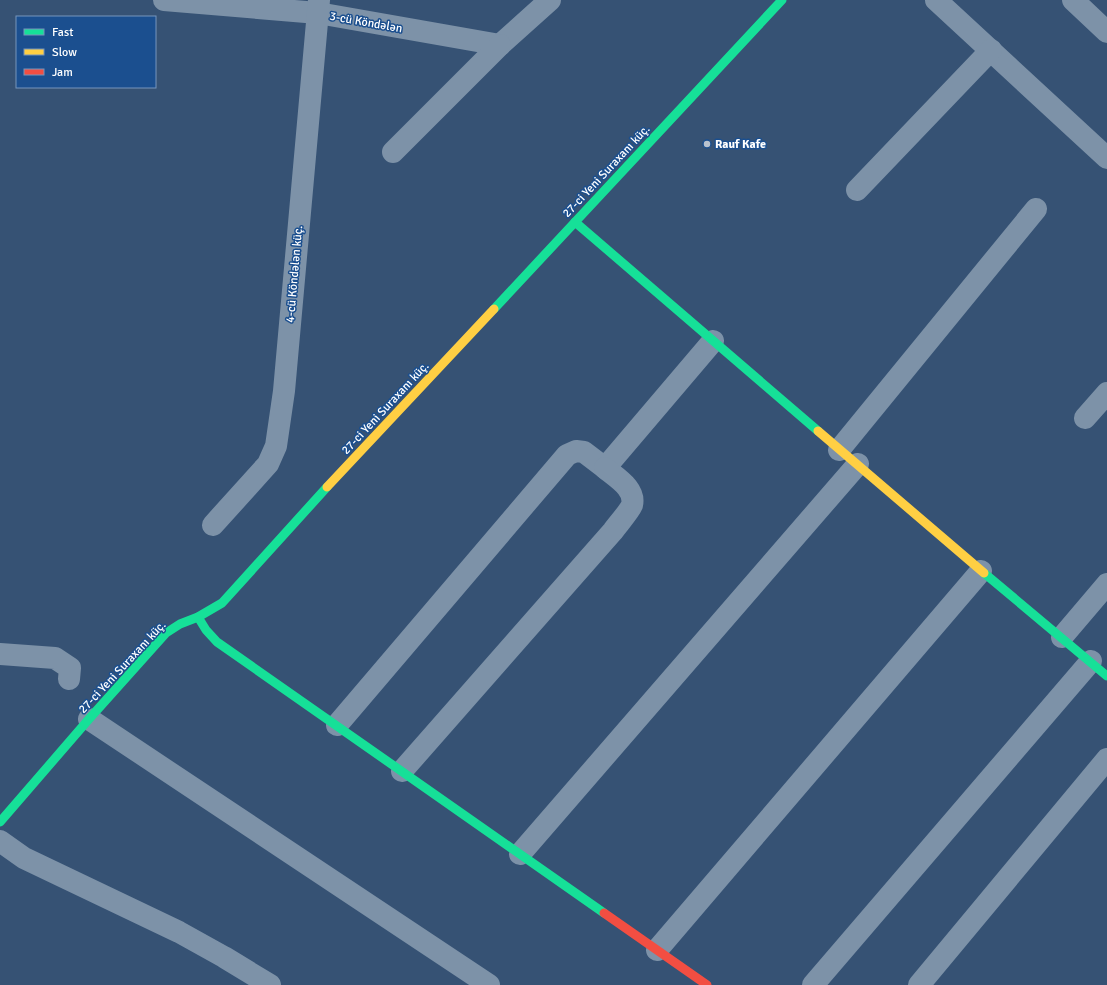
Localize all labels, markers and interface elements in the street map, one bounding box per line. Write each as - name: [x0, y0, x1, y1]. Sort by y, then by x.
- street label: 3-cü Köndələn: [328, 9, 404, 36]
- legend: [16, 16, 156, 88]
- text: Fast: [52, 25, 73, 40]
- text: Slow: [52, 45, 77, 60]
- text: Jam: [52, 65, 73, 80]
- street label: 27-ci Yeni Suraxanı küç.: [559, 122, 653, 221]
- place label: Rauf Kafe: [715, 137, 766, 152]
- marker: Rauf Kafe: [702, 139, 712, 149]
- street label: 4-cü Köndələn küç.: [283, 225, 306, 323]
- street label: 27-ci Yeni Suraxanı küç.: [338, 359, 432, 458]
- street label: 27-ci Yeni Suraxanı küç.: [75, 618, 169, 717]

